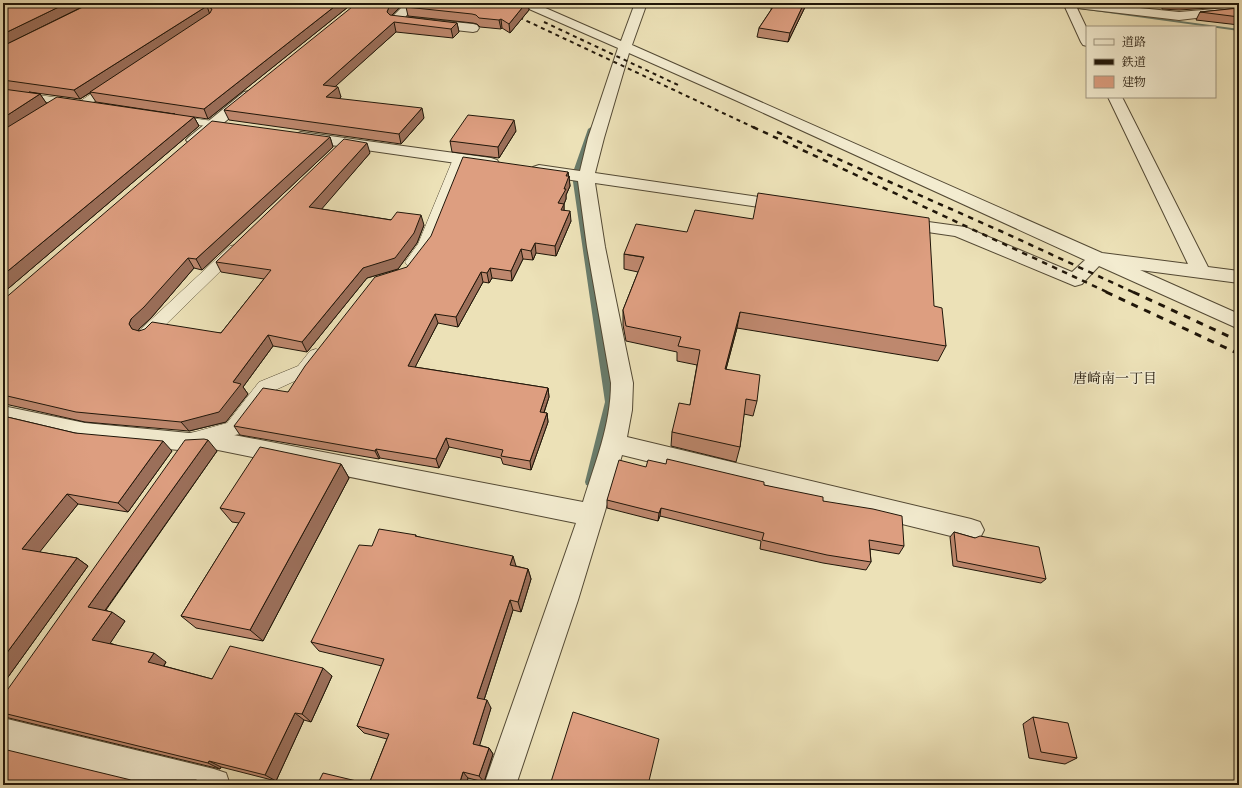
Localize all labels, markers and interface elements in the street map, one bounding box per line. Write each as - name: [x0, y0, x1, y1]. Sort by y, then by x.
- legend: [1086, 26, 1216, 98]
- text: 道路: [1122, 35, 1146, 50]
- text: 鉄道: [1121, 55, 1146, 70]
- text: 建物: [1122, 75, 1146, 90]
- district label: 唐崎南一丁目: [1073, 370, 1157, 388]

